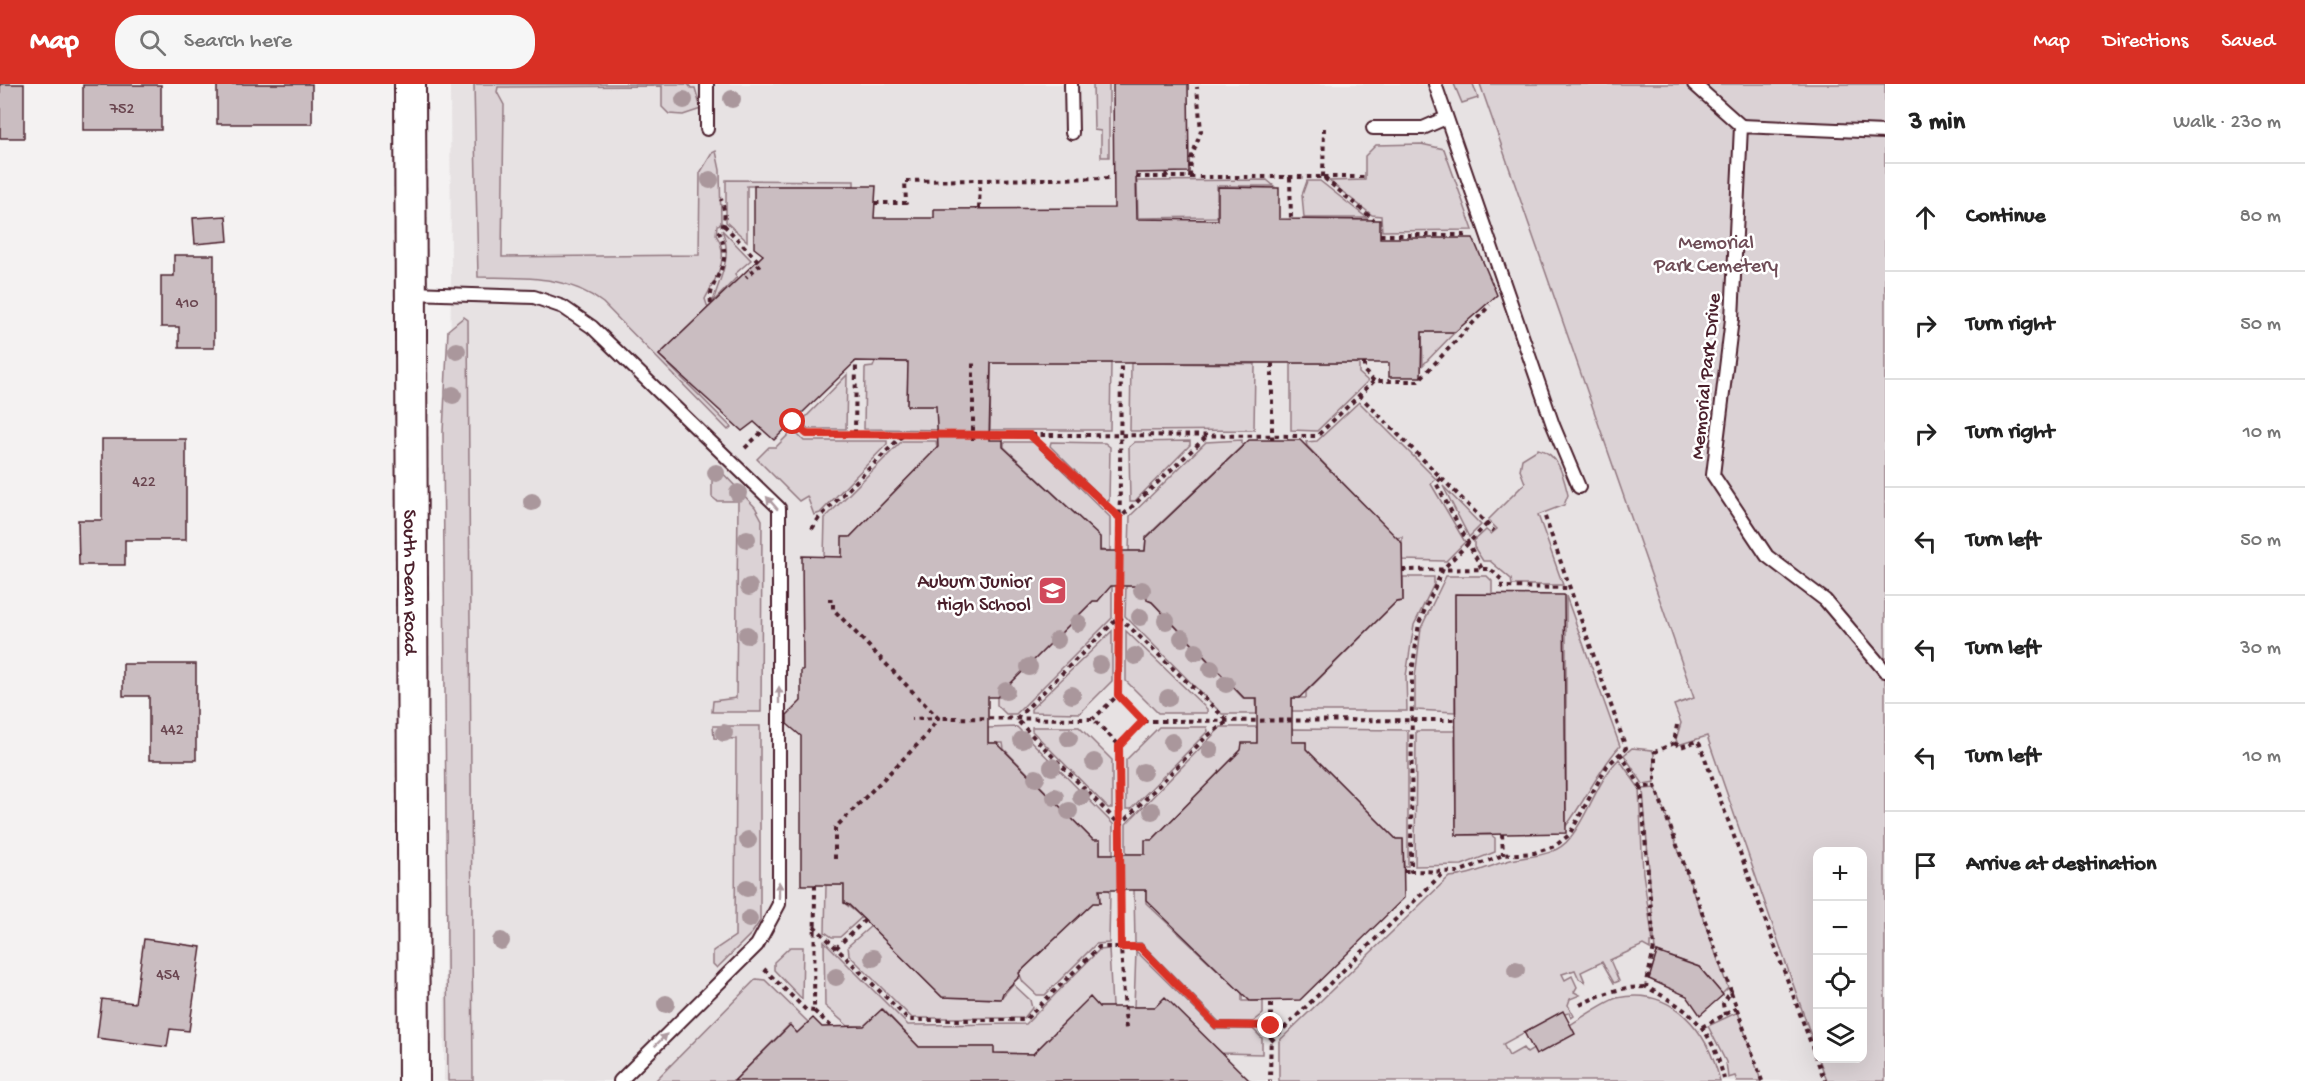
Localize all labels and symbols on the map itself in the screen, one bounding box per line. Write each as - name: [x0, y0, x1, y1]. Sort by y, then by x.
- house number: 752: [109, 101, 134, 120]
- park label: Memorial Park Cemetery: [1653, 233, 1778, 279]
- street label: Memorial Park Drive: [1687, 291, 1728, 461]
- house number: 410: [175, 295, 199, 314]
- route start: [779, 408, 805, 434]
- house number: 422: [132, 474, 156, 493]
- one-way arrow: [766, 495, 779, 510]
- street label: South Dean Road: [397, 509, 420, 657]
- place label: Auburn Junior High School: [917, 572, 1033, 618]
- school or university icon: Auburn Junior High School: [1036, 575, 1068, 607]
- one-way arrow: [774, 685, 784, 704]
- house number: 442: [161, 722, 184, 741]
- one-way arrow: [774, 880, 784, 899]
- house number: 454: [156, 967, 180, 986]
- route end: [1257, 1012, 1283, 1038]
- one-way arrow: [654, 1033, 668, 1047]

